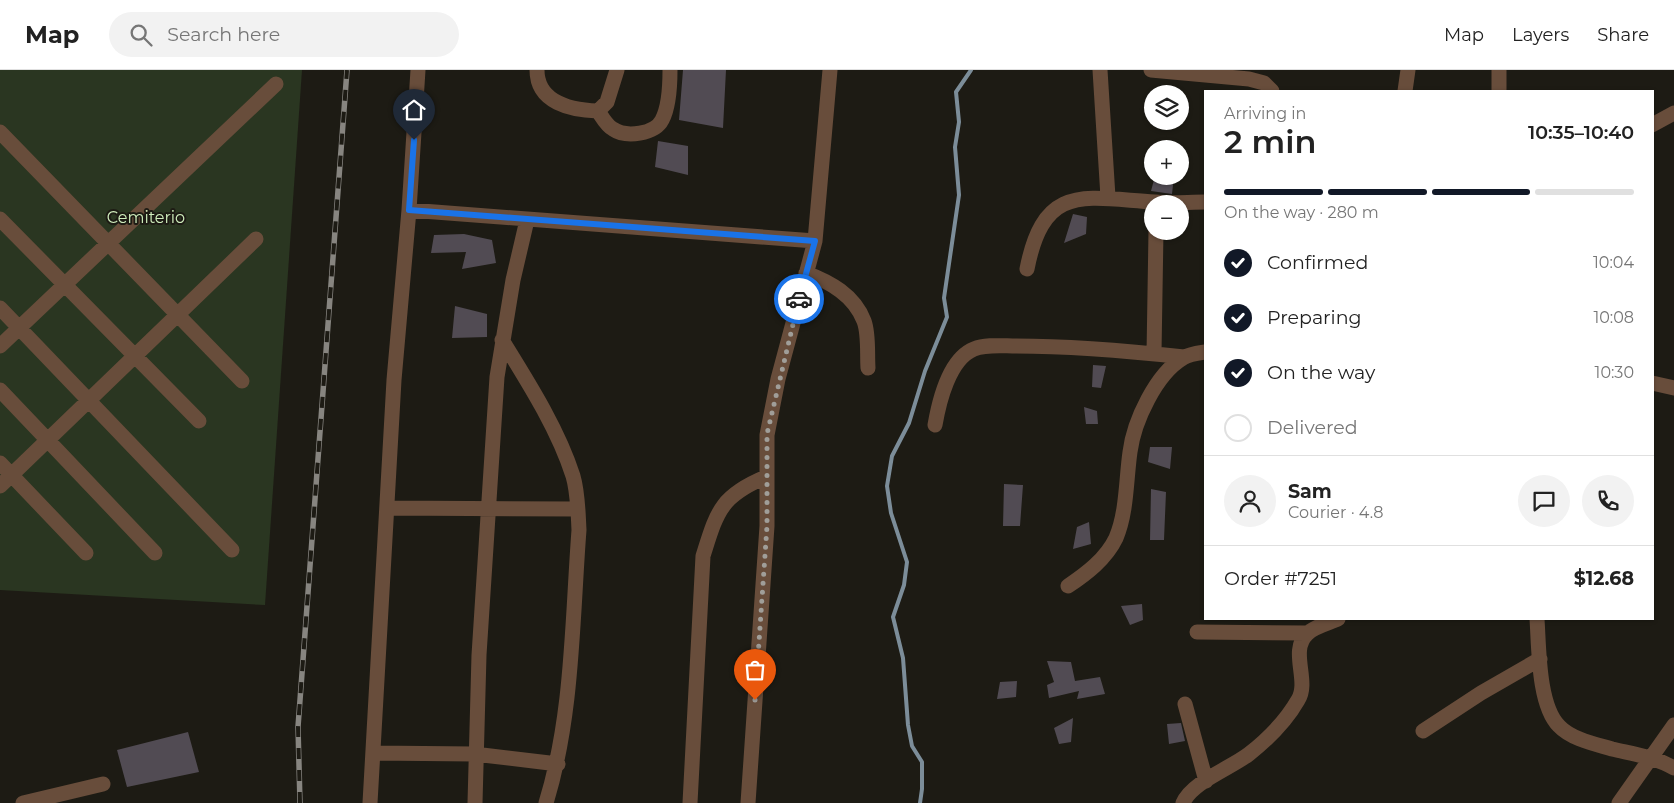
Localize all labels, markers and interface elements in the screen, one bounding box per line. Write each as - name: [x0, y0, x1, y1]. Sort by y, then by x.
- search box: [109, 12, 459, 57]
- text: Map: [25, 20, 79, 49]
- icon: search: [127, 21, 155, 49]
- text: Search here: [167, 23, 280, 46]
- text: Map: [1444, 24, 1484, 46]
- text: Layers: [1512, 24, 1569, 46]
- text: Share: [1597, 24, 1649, 46]
- map controls: [1144, 85, 1189, 240]
- button: layers: [1144, 85, 1189, 130]
- pin: [393, 89, 435, 140]
- icon: home: [400, 96, 428, 124]
- text: Arriving in: [1224, 104, 1306, 123]
- text: 10:35–10:40: [1528, 121, 1634, 144]
- text: 2 min: [1224, 122, 1316, 161]
- button: +: [1144, 140, 1189, 185]
- button: −: [1144, 195, 1189, 240]
- text: On the way · 280 m: [1224, 203, 1379, 222]
- park label: Cemiterio: [107, 208, 185, 227]
- icon: check: [1224, 249, 1252, 277]
- text: Confirmed: [1267, 251, 1368, 274]
- text: 10:04: [1593, 253, 1634, 272]
- courier: [774, 274, 824, 324]
- icon: car: [785, 285, 813, 313]
- icon: check: [1224, 304, 1252, 332]
- text: Preparing: [1267, 306, 1362, 329]
- text: 10:08: [1593, 308, 1634, 327]
- icon: check: [1224, 359, 1252, 387]
- text: On the way: [1267, 361, 1375, 384]
- text: 10:30: [1595, 363, 1634, 382]
- text: Delivered: [1267, 416, 1358, 439]
- button: person: [1224, 475, 1276, 527]
- button: chat: [1518, 475, 1570, 527]
- button: phone: [1582, 475, 1634, 527]
- text: Sam: [1288, 480, 1332, 503]
- text: Courier · 4.8: [1288, 503, 1384, 522]
- text: Order #7251: [1224, 567, 1337, 590]
- text: $12.68: [1574, 567, 1634, 590]
- pin: [734, 649, 776, 700]
- icon: bag: [741, 656, 769, 684]

